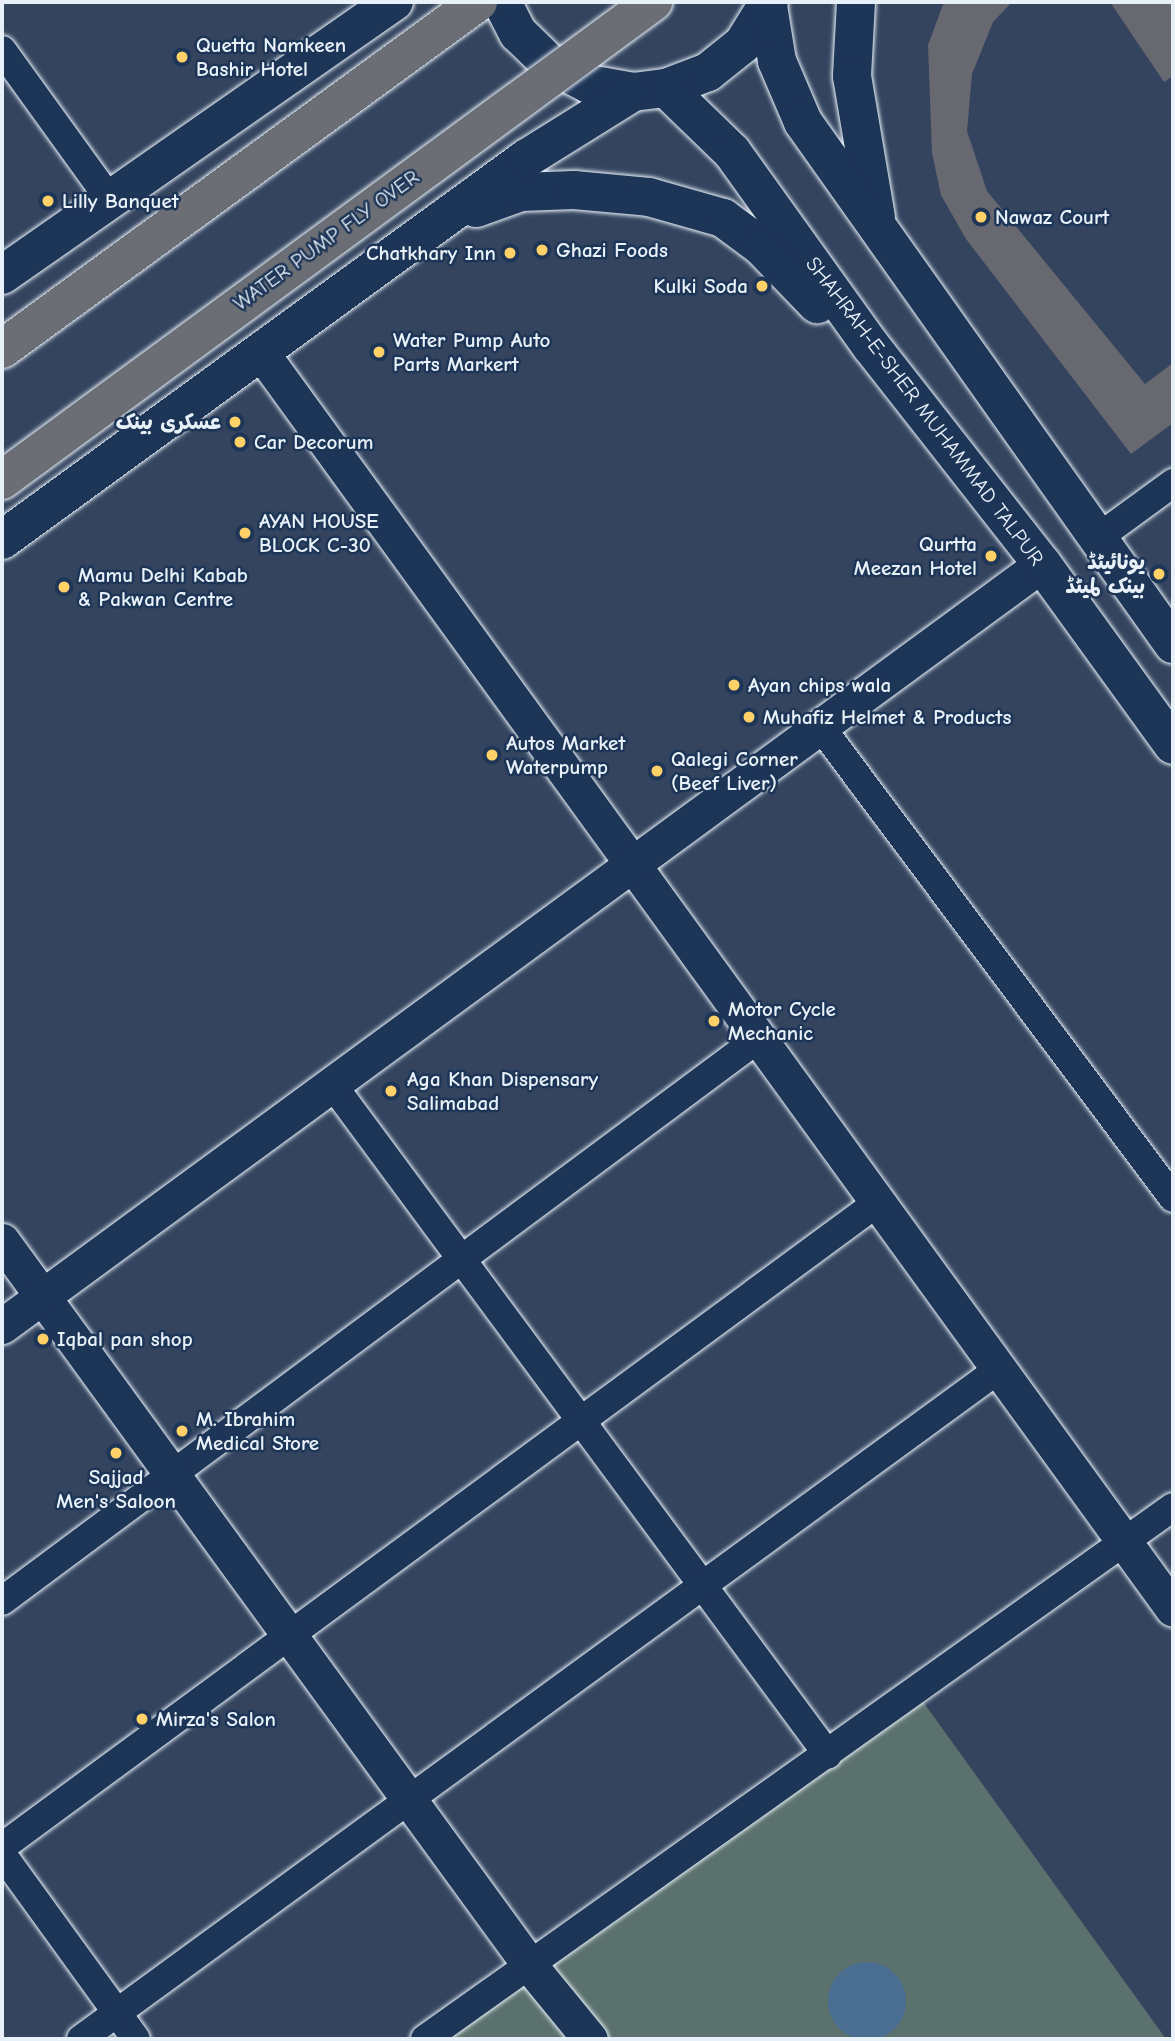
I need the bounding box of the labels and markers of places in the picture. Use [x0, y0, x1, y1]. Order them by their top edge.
place label: Quetta Namkeen Bashir Hotel [196, 32, 346, 82]
marker: Quetta Namkeen Bashir Hotel [174, 49, 190, 65]
place label: Lilly Banquet [62, 188, 179, 214]
marker: Lilly Banquet [40, 193, 56, 209]
place label: Nawaz Court [995, 204, 1109, 230]
marker: Nawaz Court [973, 209, 989, 225]
place label: Ghazi Foods [556, 237, 668, 263]
place label: Chatkhary Inn [366, 240, 496, 266]
marker: Ghazi Foods [534, 242, 550, 258]
marker: Chatkhary Inn [502, 245, 518, 261]
place label: Kulki Soda [654, 273, 748, 299]
marker: Kulki Soda [754, 278, 770, 294]
place label: Water Pump Auto Parts Markert [393, 327, 550, 377]
marker: Water Pump Auto Parts Markert [371, 344, 387, 360]
place label: عسکری بینک [116, 409, 221, 435]
marker: عسکری بینک [227, 414, 243, 430]
place label: Car Decorum [254, 429, 373, 455]
marker: Car Decorum [232, 434, 248, 450]
place label: AYAN HOUSE BLOCK C-30 [259, 508, 379, 558]
marker: AYAN HOUSE BLOCK C-30 [237, 525, 253, 541]
place label: Qurtta Meezan Hotel [854, 531, 977, 581]
marker: Qurtta Meezan Hotel [983, 548, 999, 564]
place label: یونائیٹڈ بینک لمیٹڈ [1066, 549, 1145, 599]
place label: Mamu Delhi Kabab & Pakwan Centre [78, 562, 248, 612]
marker: یونائیٹڈ بینک لمیٹڈ [1151, 566, 1167, 582]
marker: Mamu Delhi Kabab & Pakwan Centre [56, 579, 72, 595]
place label: Ayan chips wala [748, 672, 891, 698]
marker: Ayan chips wala [726, 677, 742, 693]
place label: Muhafiz Helmet & Products [763, 704, 1011, 730]
marker: Muhafiz Helmet & Products [741, 709, 757, 725]
place label: Autos Market Waterpump [506, 730, 625, 780]
place label: Qalegi Corner (Beef Liver) [671, 746, 798, 796]
marker: Autos Market Waterpump [484, 747, 500, 763]
marker: Qalegi Corner (Beef Liver) [649, 763, 665, 779]
place label: Motor Cycle Mechanic [728, 996, 836, 1046]
marker: Motor Cycle Mechanic [706, 1013, 722, 1029]
place label: Aga Khan Dispensary Salimabad [407, 1066, 598, 1116]
marker: Aga Khan Dispensary Salimabad [381, 1081, 401, 1101]
place label: Iqbal pan shop [57, 1326, 193, 1352]
marker: Iqbal pan shop [35, 1331, 51, 1347]
place label: M. Ibrahim Medical Store [196, 1406, 319, 1456]
marker: M. Ibrahim Medical Store [174, 1423, 190, 1439]
marker: Sajjad Men's Saloon [108, 1445, 124, 1461]
place label: Sajjad Men's Saloon [56, 1464, 176, 1514]
place label: Mirza's Salon [156, 1706, 276, 1732]
marker: Mirza's Salon [134, 1711, 150, 1727]

